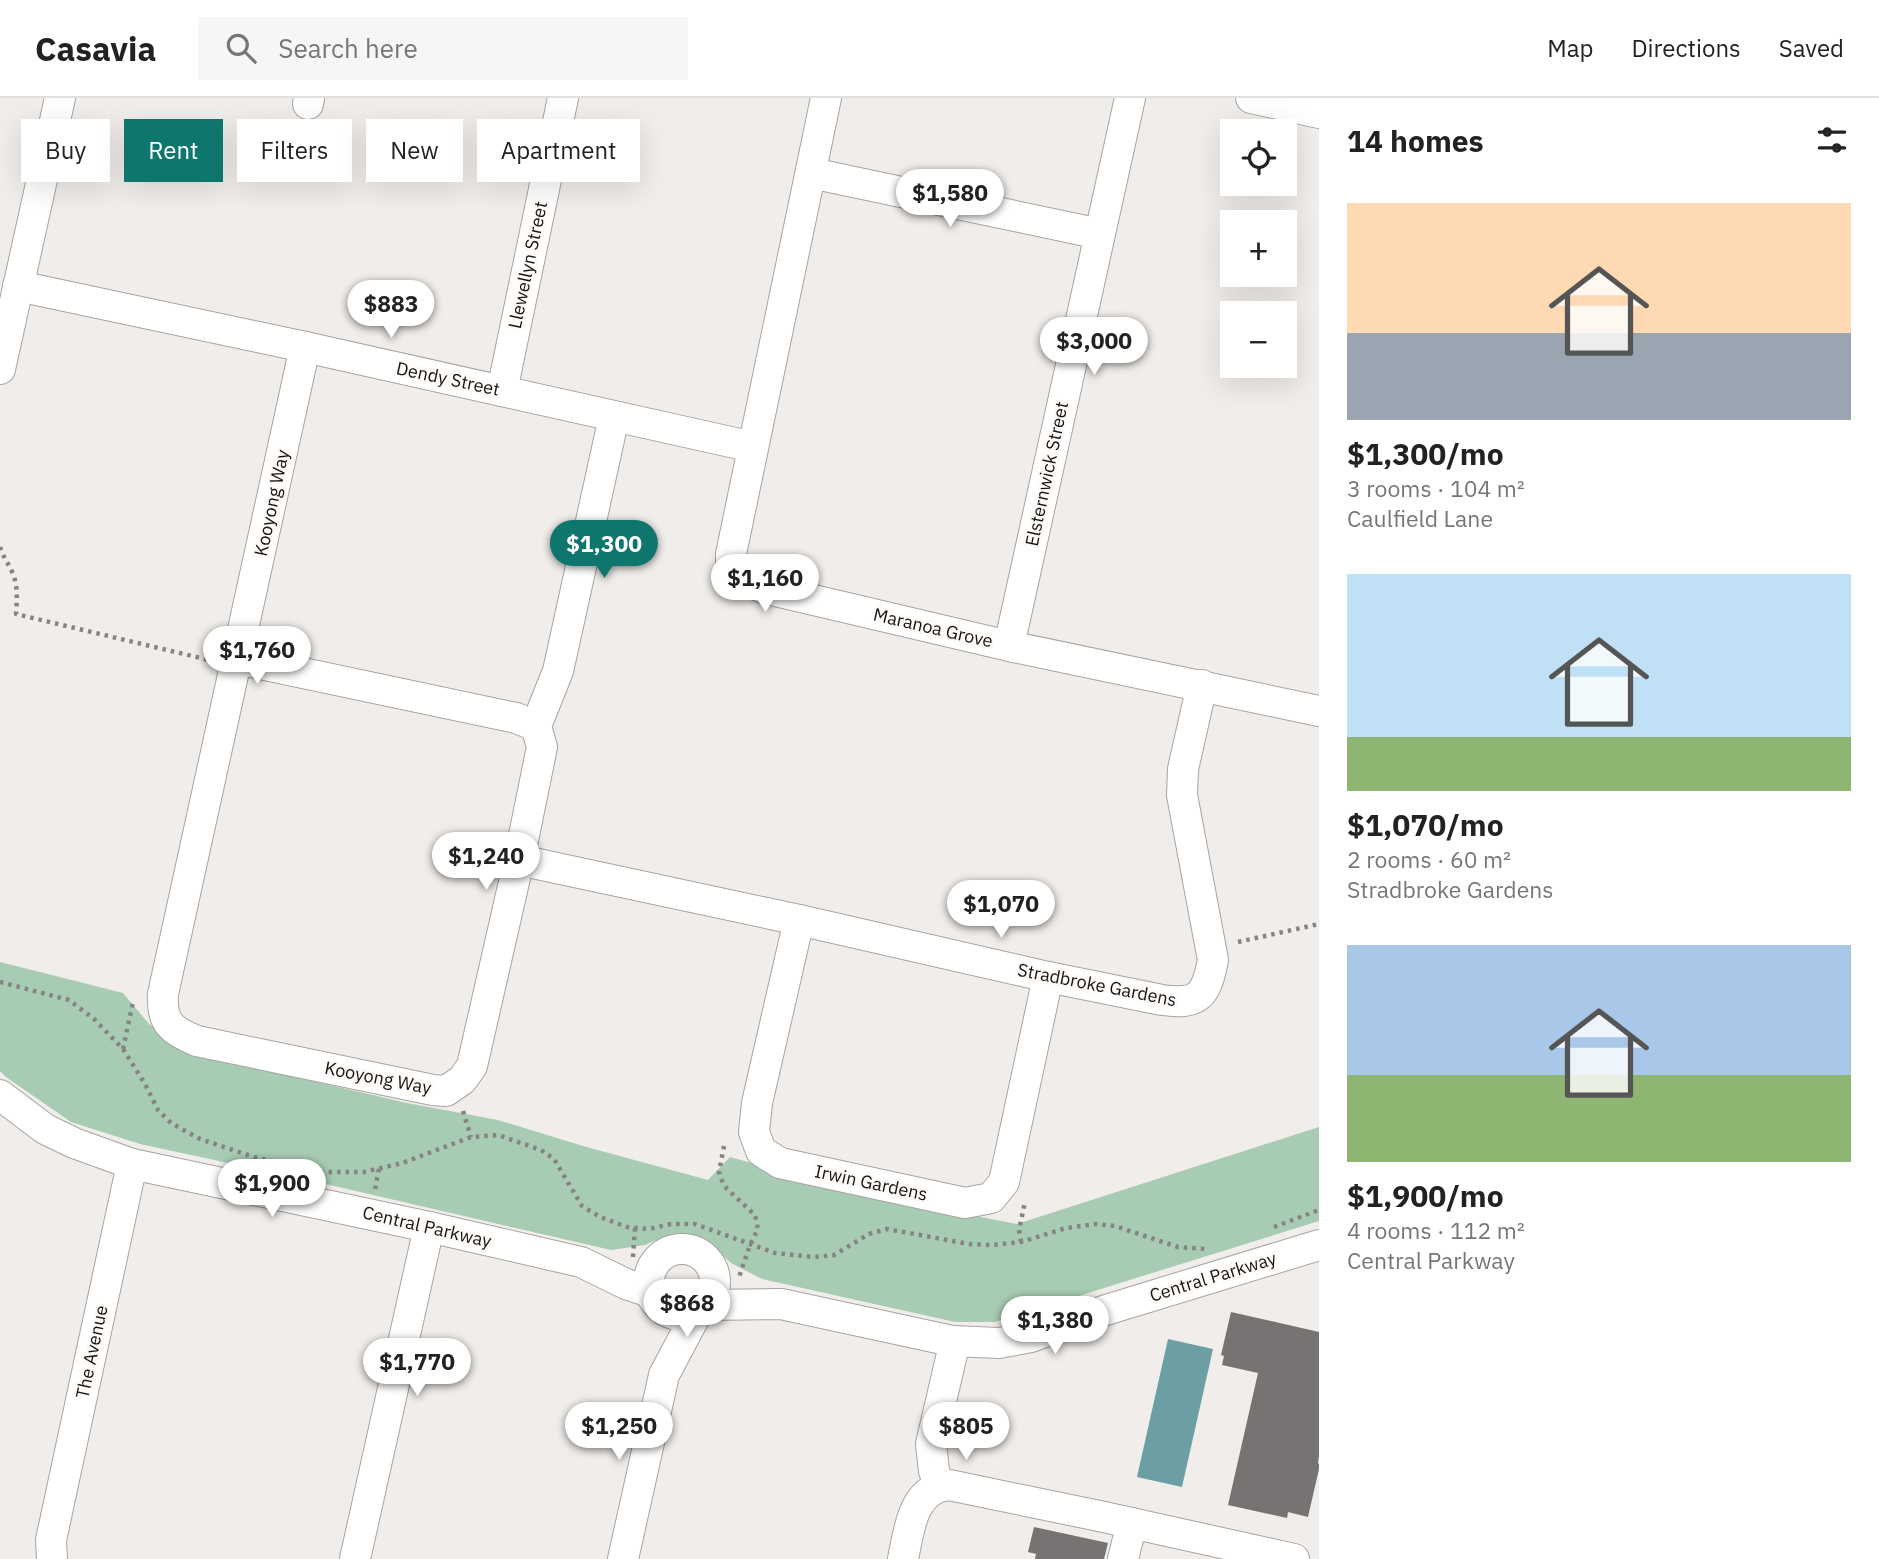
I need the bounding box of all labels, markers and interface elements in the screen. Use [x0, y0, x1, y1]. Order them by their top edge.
search box [198, 17, 688, 80]
text: Casavia [35, 27, 156, 70]
icon: search [222, 29, 260, 67]
text: Search here [278, 31, 418, 65]
text: Map [1547, 32, 1593, 64]
text: Directions [1631, 32, 1741, 64]
text: Saved [1779, 32, 1844, 64]
chip: Buy [21, 119, 110, 182]
chip: Rent [124, 119, 223, 182]
chip: Filters [237, 119, 352, 182]
chip: New [366, 119, 463, 182]
chip: Apartment [477, 119, 640, 182]
map controls [1220, 119, 1297, 378]
button: locate [1220, 119, 1297, 196]
text: 14 homes [1347, 121, 1484, 160]
icon: filters [1813, 121, 1851, 159]
pin: $1,580 [893, 170, 1007, 229]
text: $1,580 [912, 177, 988, 207]
street label: Llewellyn Street [503, 199, 552, 331]
button: + [1220, 210, 1297, 287]
icon: home [1536, 248, 1662, 374]
pin: $883 [350, 280, 432, 340]
text: $883 [363, 288, 419, 318]
button: − [1220, 301, 1297, 378]
pin: $3,000 [1037, 317, 1151, 377]
text: $3,000 [1056, 325, 1132, 355]
street label: Dendy Street [394, 356, 502, 401]
street label: Elsternwick Street [1020, 399, 1073, 548]
text: $1,300/mo [1347, 434, 1504, 473]
street label: Kooyong Way [249, 448, 294, 558]
text: 3 rooms · 104 m² [1347, 473, 1525, 503]
text: Caulfield Lane [1347, 503, 1493, 533]
pin: $1,300 [547, 520, 661, 580]
text: $1,300 [566, 528, 642, 558]
pin: $1,160 [708, 554, 822, 614]
text: $1,160 [727, 562, 803, 592]
street label: Maranoa Grove [871, 603, 995, 652]
icon: home [1536, 619, 1662, 745]
pin: $1,760 [200, 626, 314, 686]
text: $1,760 [219, 634, 295, 664]
text: $1,070/mo [1347, 805, 1504, 844]
pin: $1,240 [429, 832, 543, 892]
text: $1,240 [448, 840, 524, 870]
text: 2 rooms · 60 m² [1347, 844, 1511, 874]
text: Stradbroke Gardens [1347, 874, 1554, 904]
pin: $1,070 [944, 880, 1058, 940]
text: $1,070 [963, 888, 1039, 918]
street label: Stradbroke Gardens [1016, 958, 1179, 1011]
icon: home [1536, 990, 1662, 1116]
street label: Kooyong Way [323, 1056, 433, 1099]
street label: Irwin Gardens [813, 1159, 930, 1206]
pin: $1,900 [215, 1160, 329, 1219]
text: $1,900 [234, 1167, 310, 1197]
text: $1,900/mo [1347, 1176, 1504, 1215]
street label: Central Parkway [360, 1201, 494, 1253]
text: 4 rooms · 112 m² [1347, 1215, 1525, 1245]
text: Central Parkway [1347, 1245, 1515, 1275]
street label: Central Parkway [1147, 1246, 1279, 1307]
pin: $868 [646, 1280, 728, 1339]
text: $868 [659, 1287, 715, 1317]
pin: $1,380 [998, 1296, 1112, 1356]
street label: The Avenue [70, 1303, 113, 1401]
text: $1,380 [1017, 1304, 1093, 1334]
pin: $1,770 [360, 1338, 474, 1398]
text: $1,770 [379, 1346, 455, 1376]
pin: $1,250 [562, 1402, 676, 1462]
pin: $805 [925, 1402, 1007, 1462]
text: $1,250 [581, 1410, 657, 1440]
text: $805 [938, 1410, 994, 1440]

